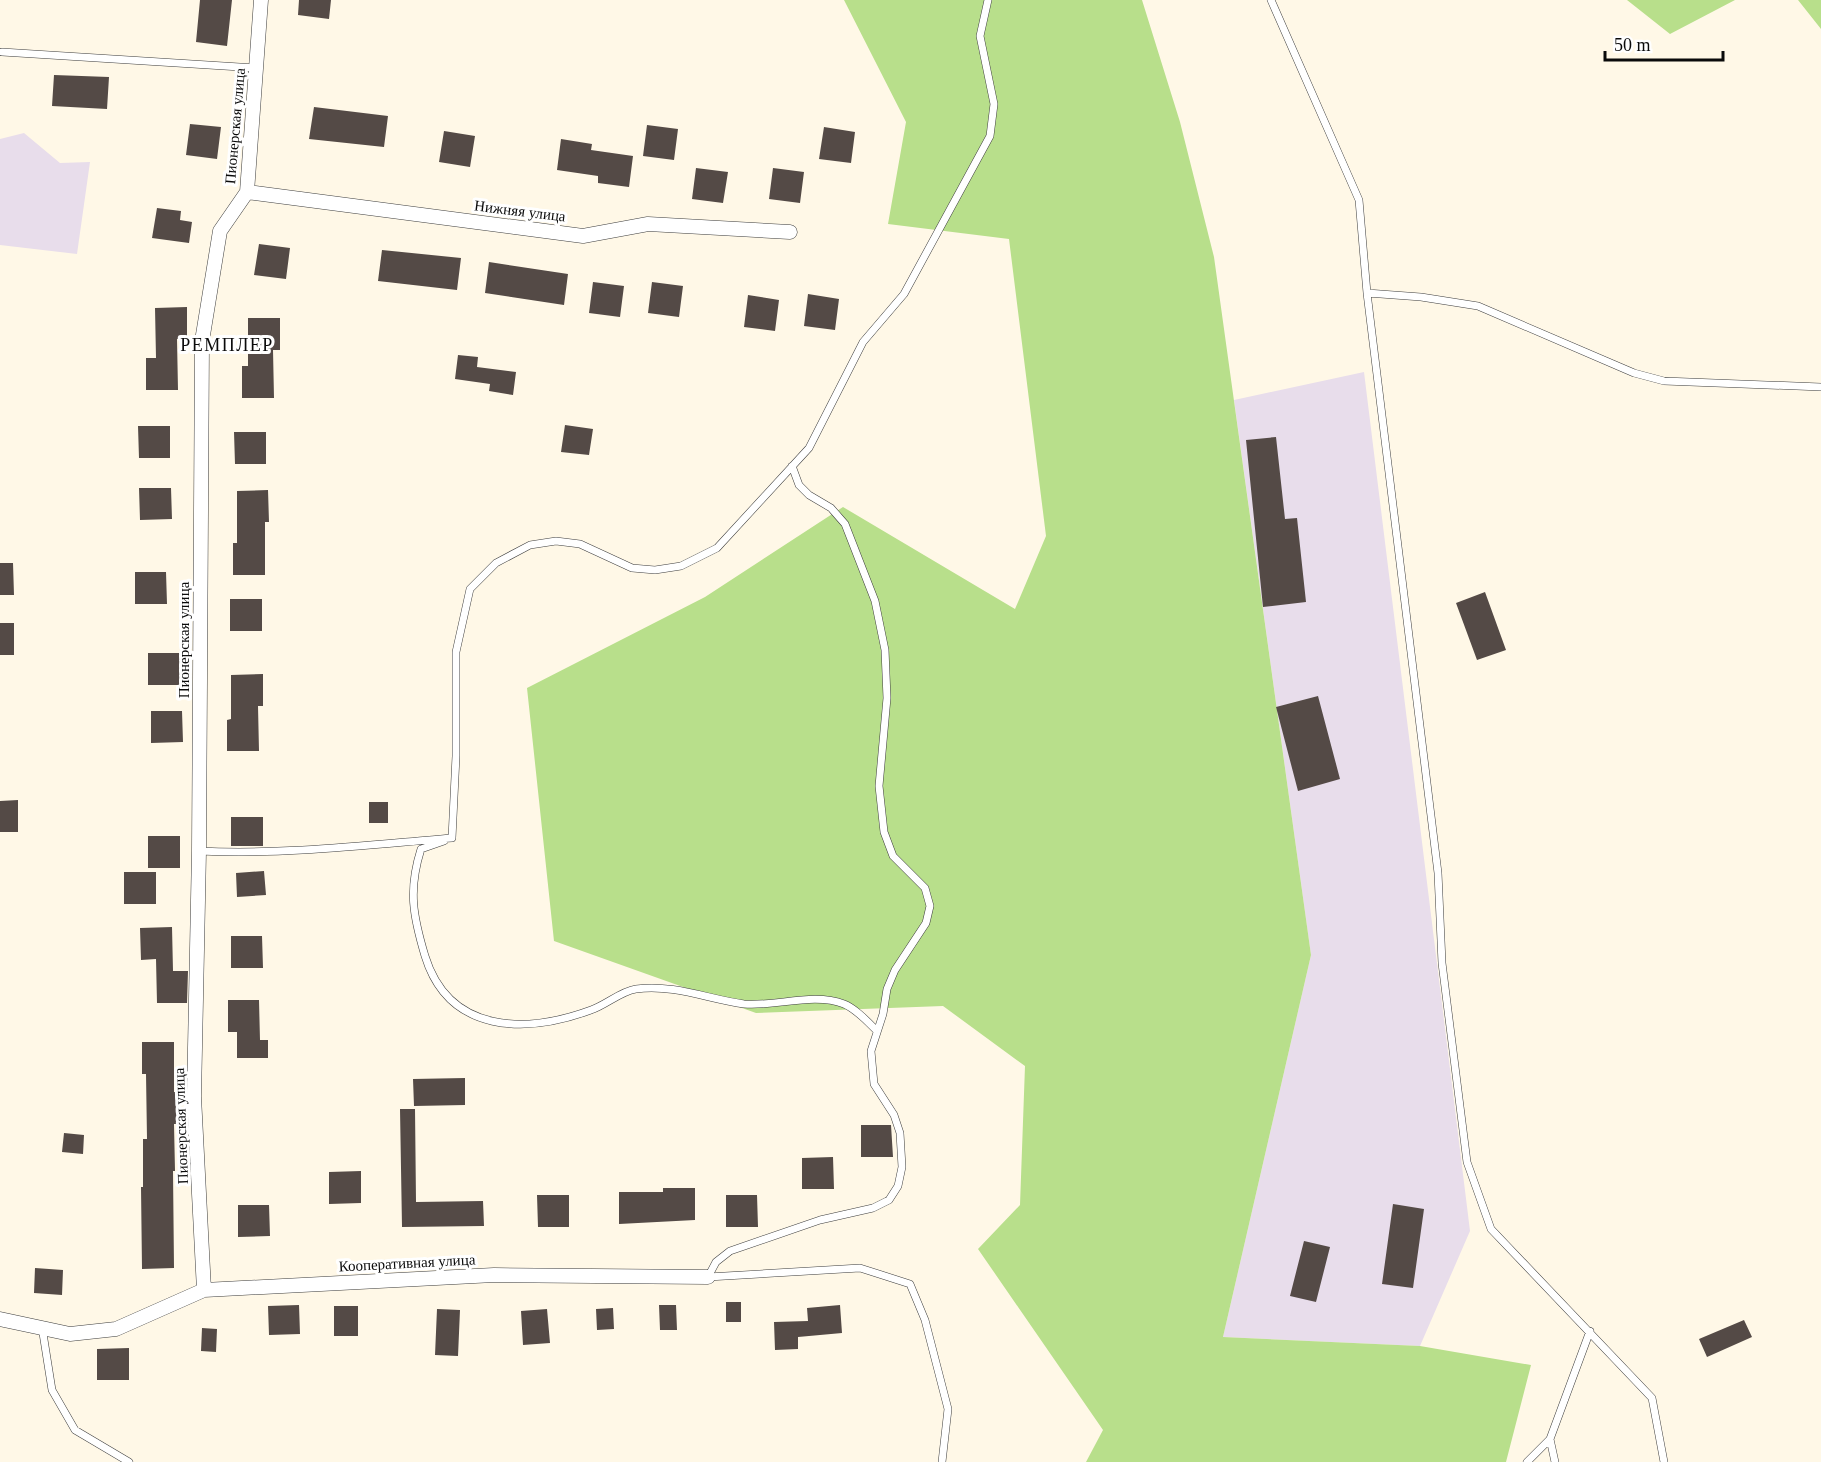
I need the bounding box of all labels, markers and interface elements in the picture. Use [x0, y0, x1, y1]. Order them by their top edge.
scale bar [1605, 24, 1724, 62]
text: 50 m [1614, 35, 1651, 55]
street label: Пионерская улица [222, 67, 248, 185]
street label: Нижняя улица [473, 197, 567, 225]
district label: РЕМПЛЕР [180, 335, 274, 355]
street label: Пионерская улица [176, 581, 192, 698]
street label: Пионерская улица [171, 1067, 191, 1185]
street label: Кооперативная улица [338, 1251, 476, 1275]

